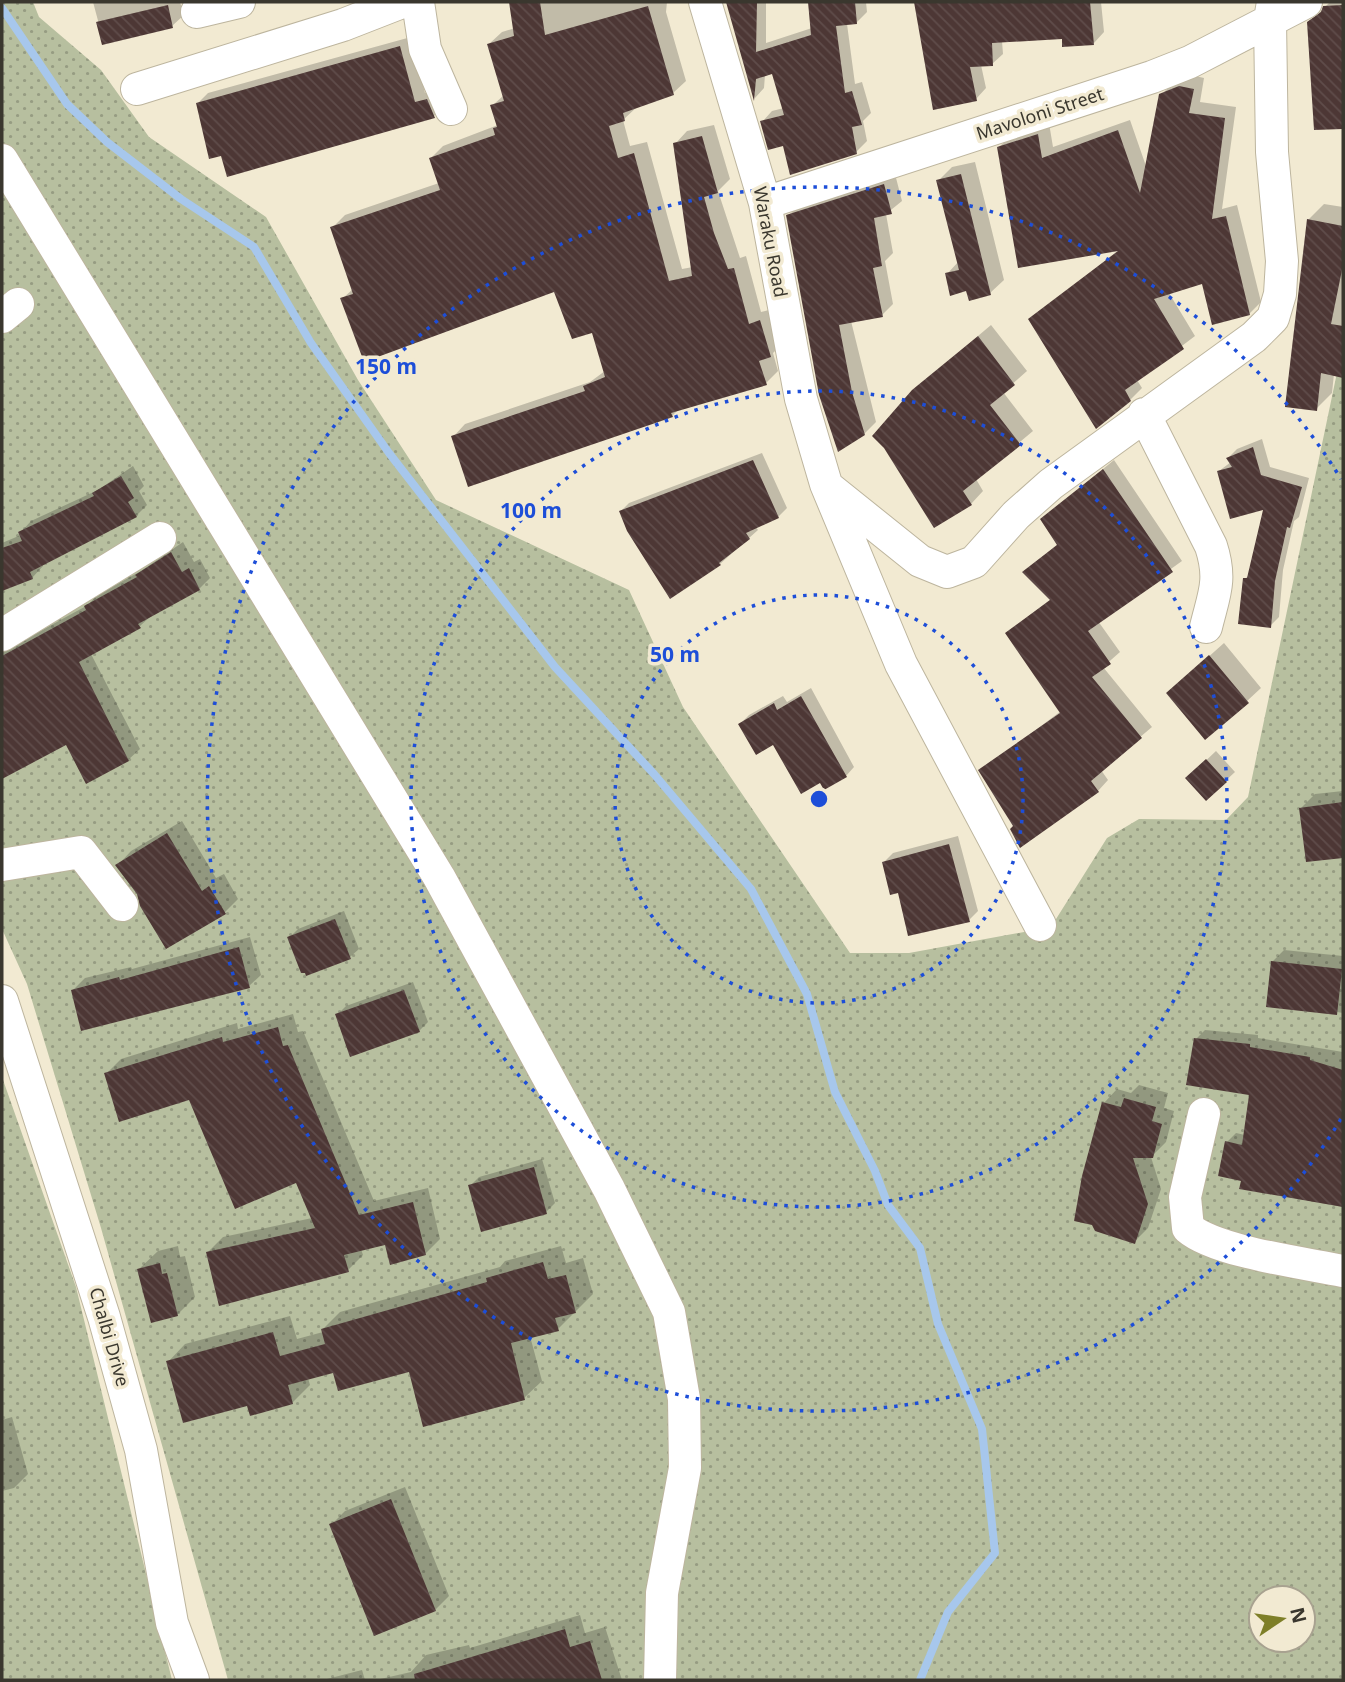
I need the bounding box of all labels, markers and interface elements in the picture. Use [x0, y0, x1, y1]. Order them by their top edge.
street label: Mavoloni Street [973, 81, 1107, 145]
street label: Waraku Road [748, 184, 793, 299]
text: 150 m [355, 352, 417, 380]
text: 100 m [500, 496, 562, 524]
text: 50 m [650, 640, 700, 668]
centre of rings [807, 787, 831, 811]
street label: Chalbi Drive [84, 1284, 136, 1389]
north arrow [1247, 1584, 1317, 1654]
text: N [1284, 1605, 1313, 1626]

